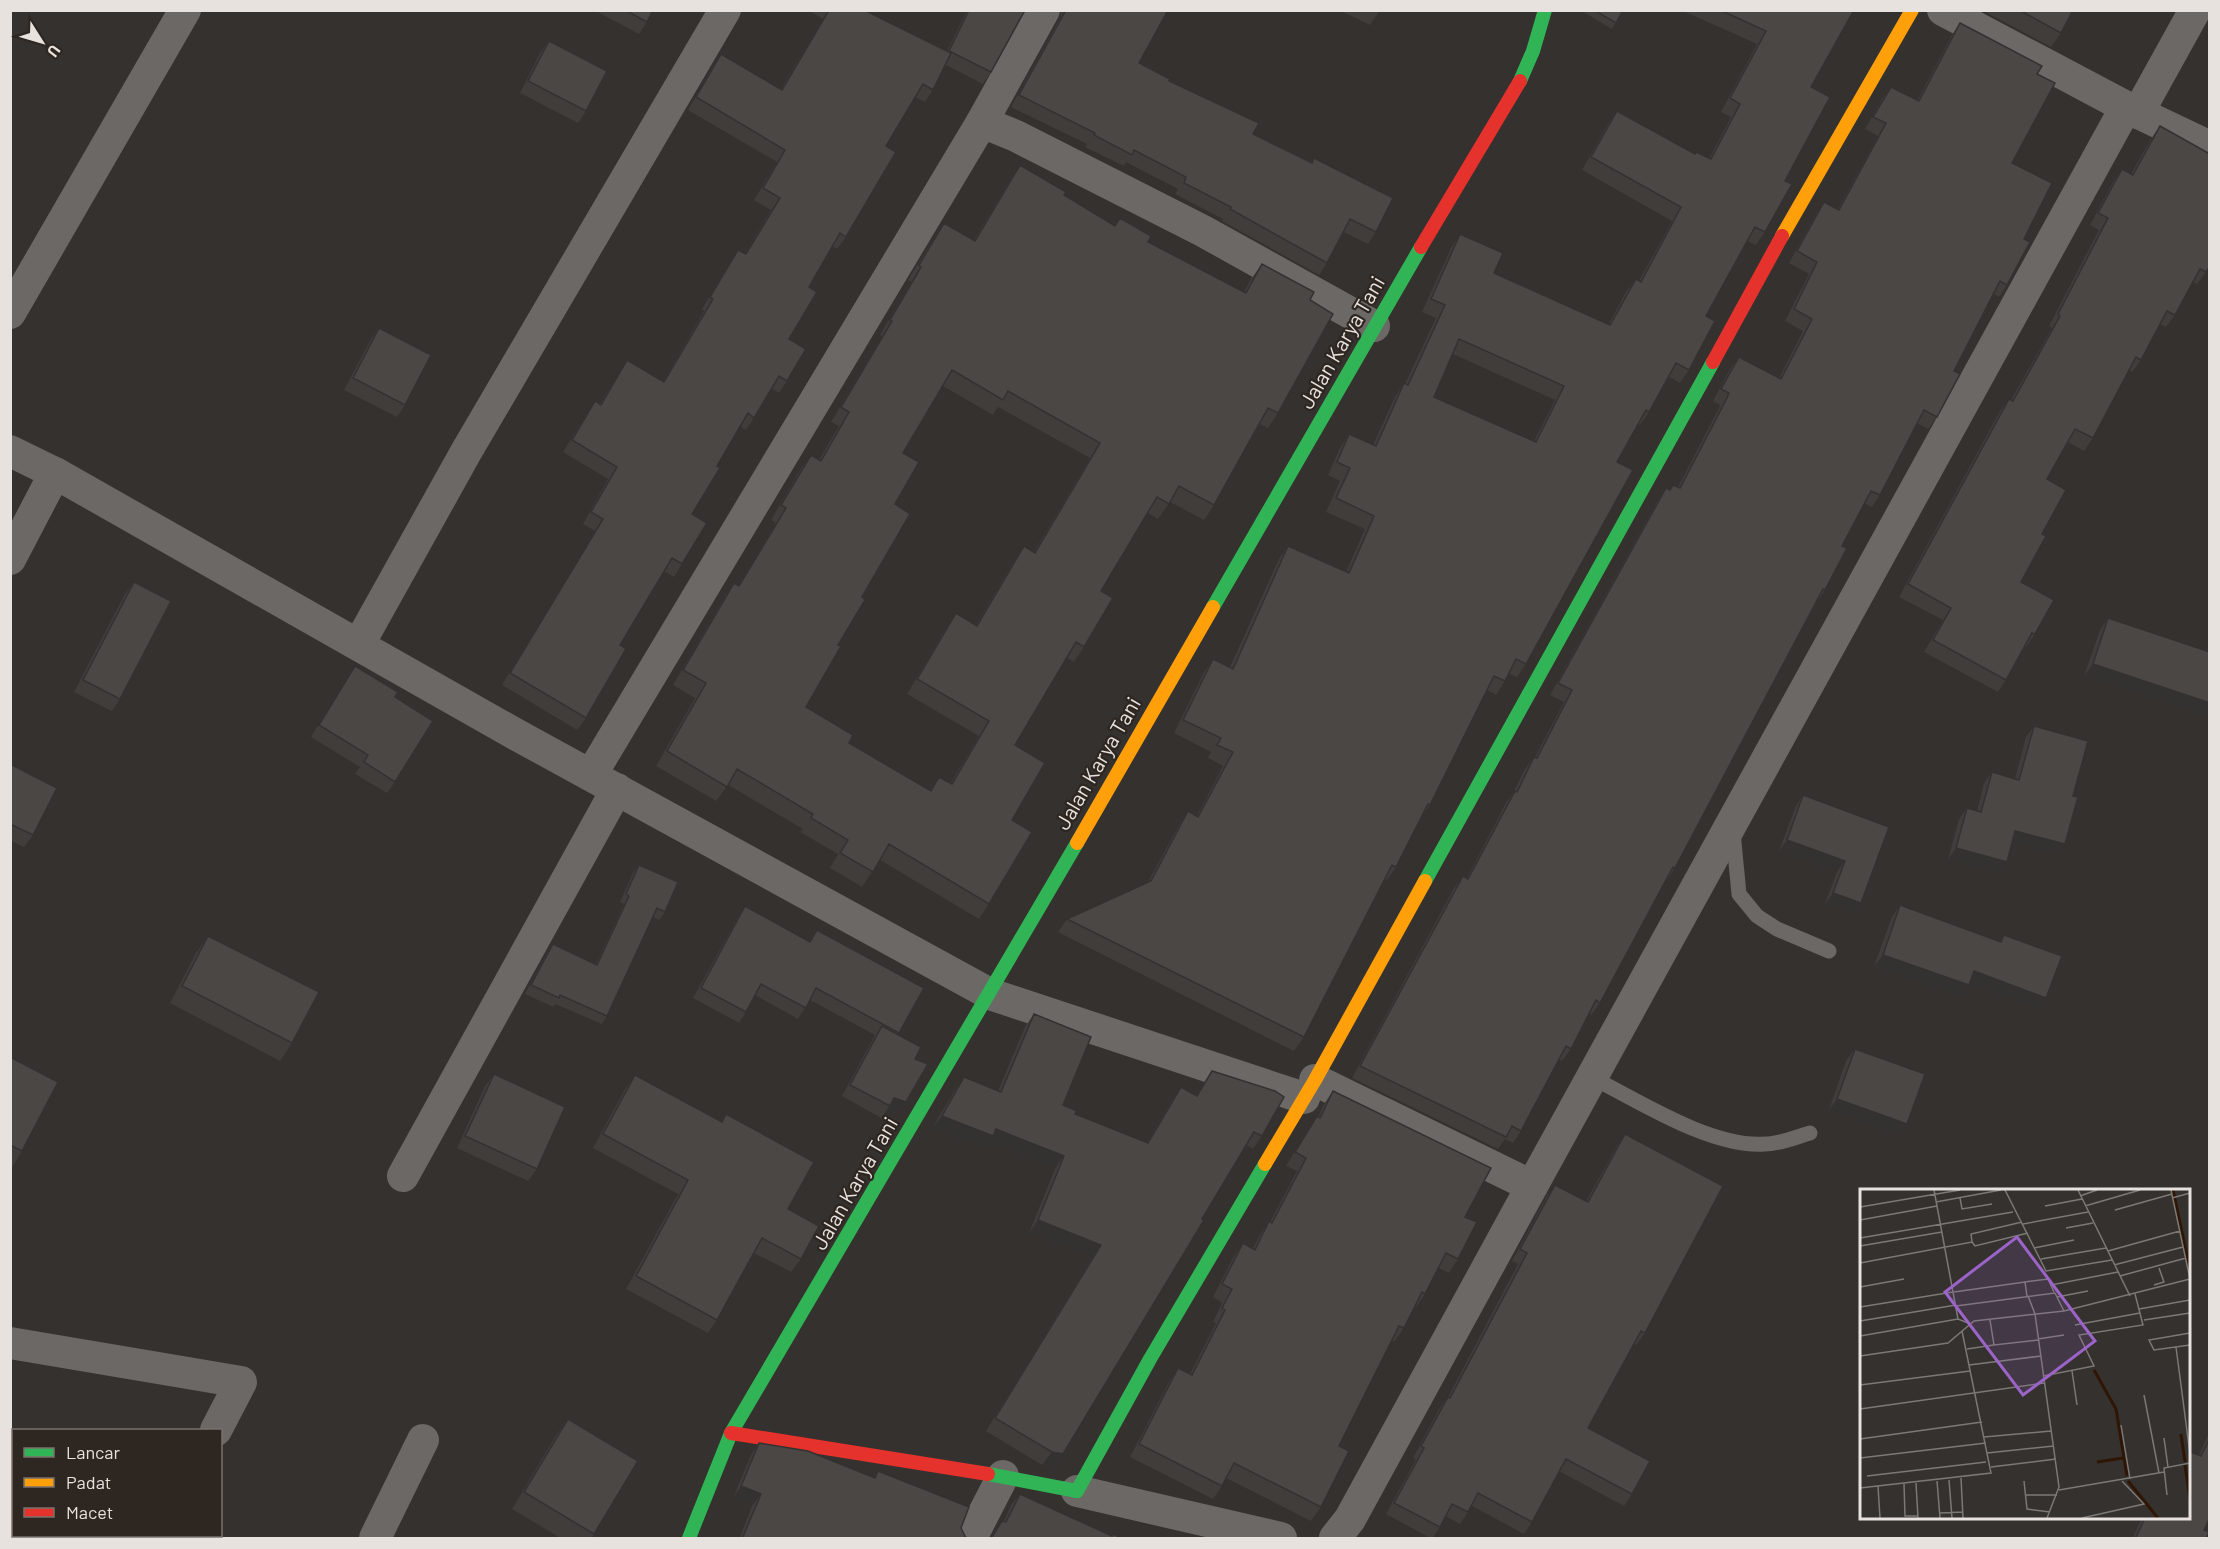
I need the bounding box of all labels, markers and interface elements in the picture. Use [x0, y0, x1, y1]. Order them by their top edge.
north arrow [12, 12, 72, 72]
text: U [44, 42, 65, 61]
street label: Jalan Karya Tani [1293, 271, 1389, 413]
street label: Jalan Karya Tani [1049, 692, 1145, 834]
street label: Jalan Karya Tani [806, 1112, 902, 1254]
inset map [1860, 1189, 2190, 1519]
legend [12, 1429, 222, 1537]
text: Lancar [66, 1441, 121, 1463]
text: Padat [66, 1471, 111, 1493]
text: Macet [66, 1501, 113, 1523]

